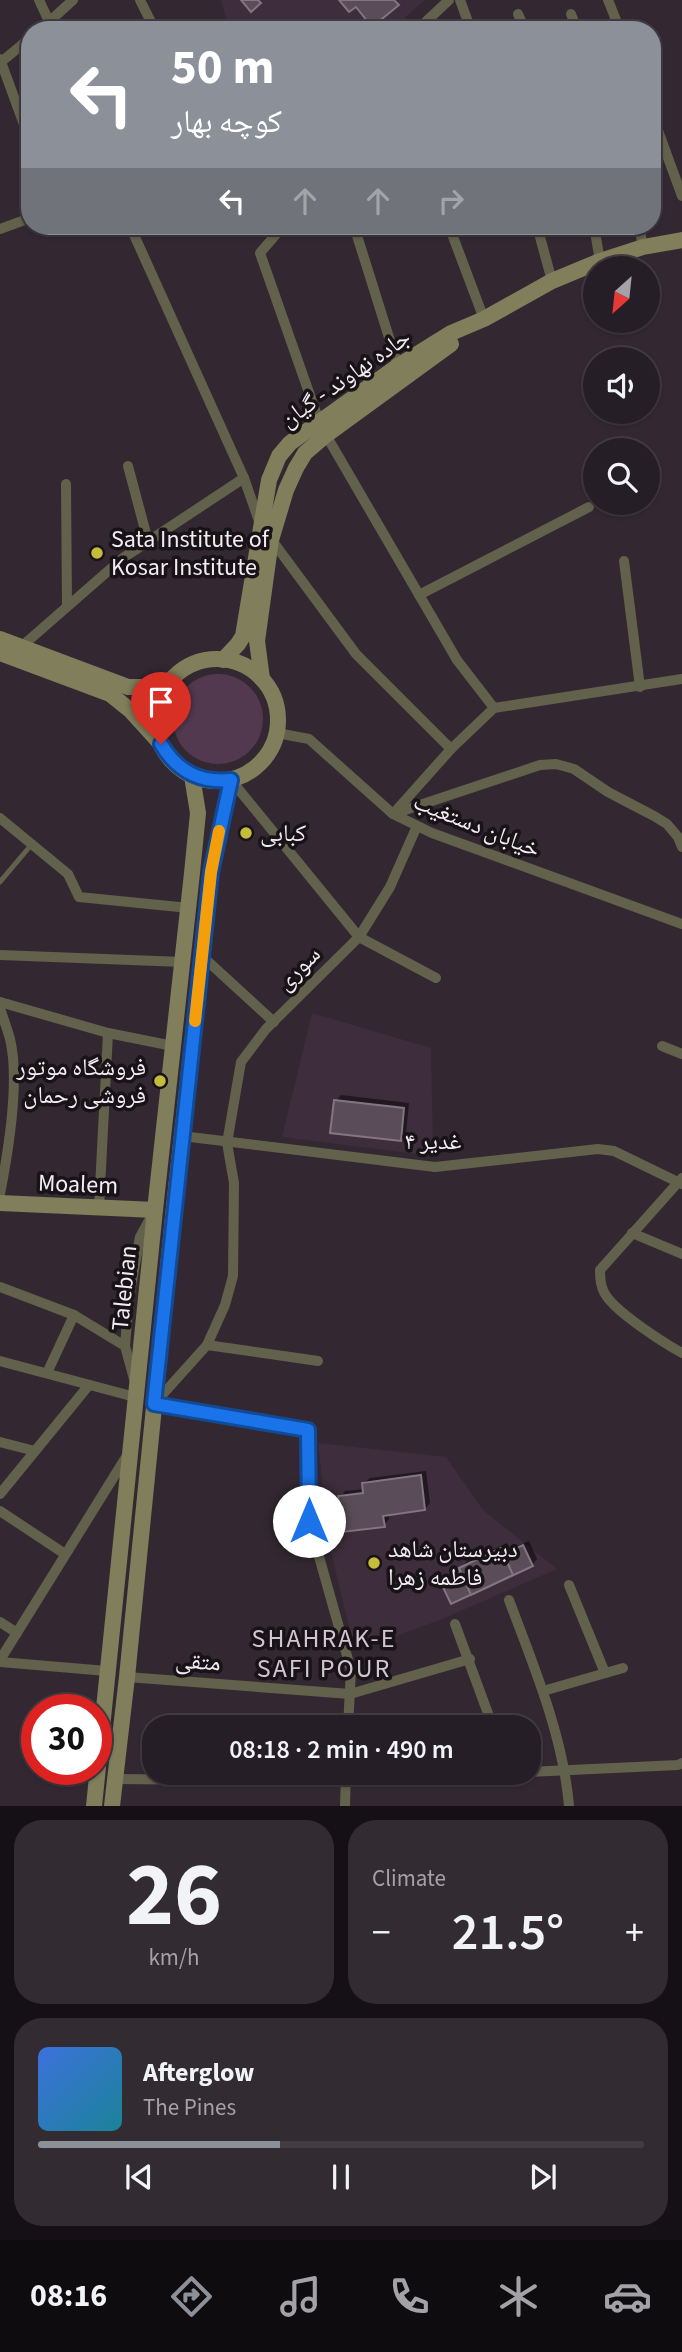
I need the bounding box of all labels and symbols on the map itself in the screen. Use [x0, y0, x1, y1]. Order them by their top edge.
north arrow [583, 256, 660, 332]
street label: جاده نهاوند - گیان [273, 320, 418, 437]
place label: Sata Institute of Kosar Institute [111, 522, 270, 585]
marker: Sata Institute of Kosar Institute [89, 545, 105, 561]
pin [131, 672, 191, 744]
street label: خیابان دستغیب [408, 784, 546, 867]
place label: کبابی [260, 816, 306, 851]
marker: کبابی [238, 825, 254, 841]
street label: سوری [268, 938, 329, 999]
place label: فروشگاه موتور فروشی رحمان [16, 1050, 146, 1113]
marker: فروشگاه موتور فروشی رحمان [152, 1073, 168, 1089]
street label: غدیر ۴ [404, 1124, 462, 1159]
street label: Moalem [37, 1166, 119, 1203]
street label: Talebian [103, 1244, 146, 1332]
position arrow [272, 1484, 346, 1558]
place label: دبیرستان شاهد فاطمه زهرا [388, 1532, 518, 1595]
marker: دبیرستان شاهد فاطمه زهرا [366, 1555, 382, 1571]
district label: SHAHRAK-E SAFI POUR [252, 1620, 396, 1687]
street label: متقی [174, 1642, 222, 1681]
speed limit sign: 30 [21, 1694, 112, 1785]

